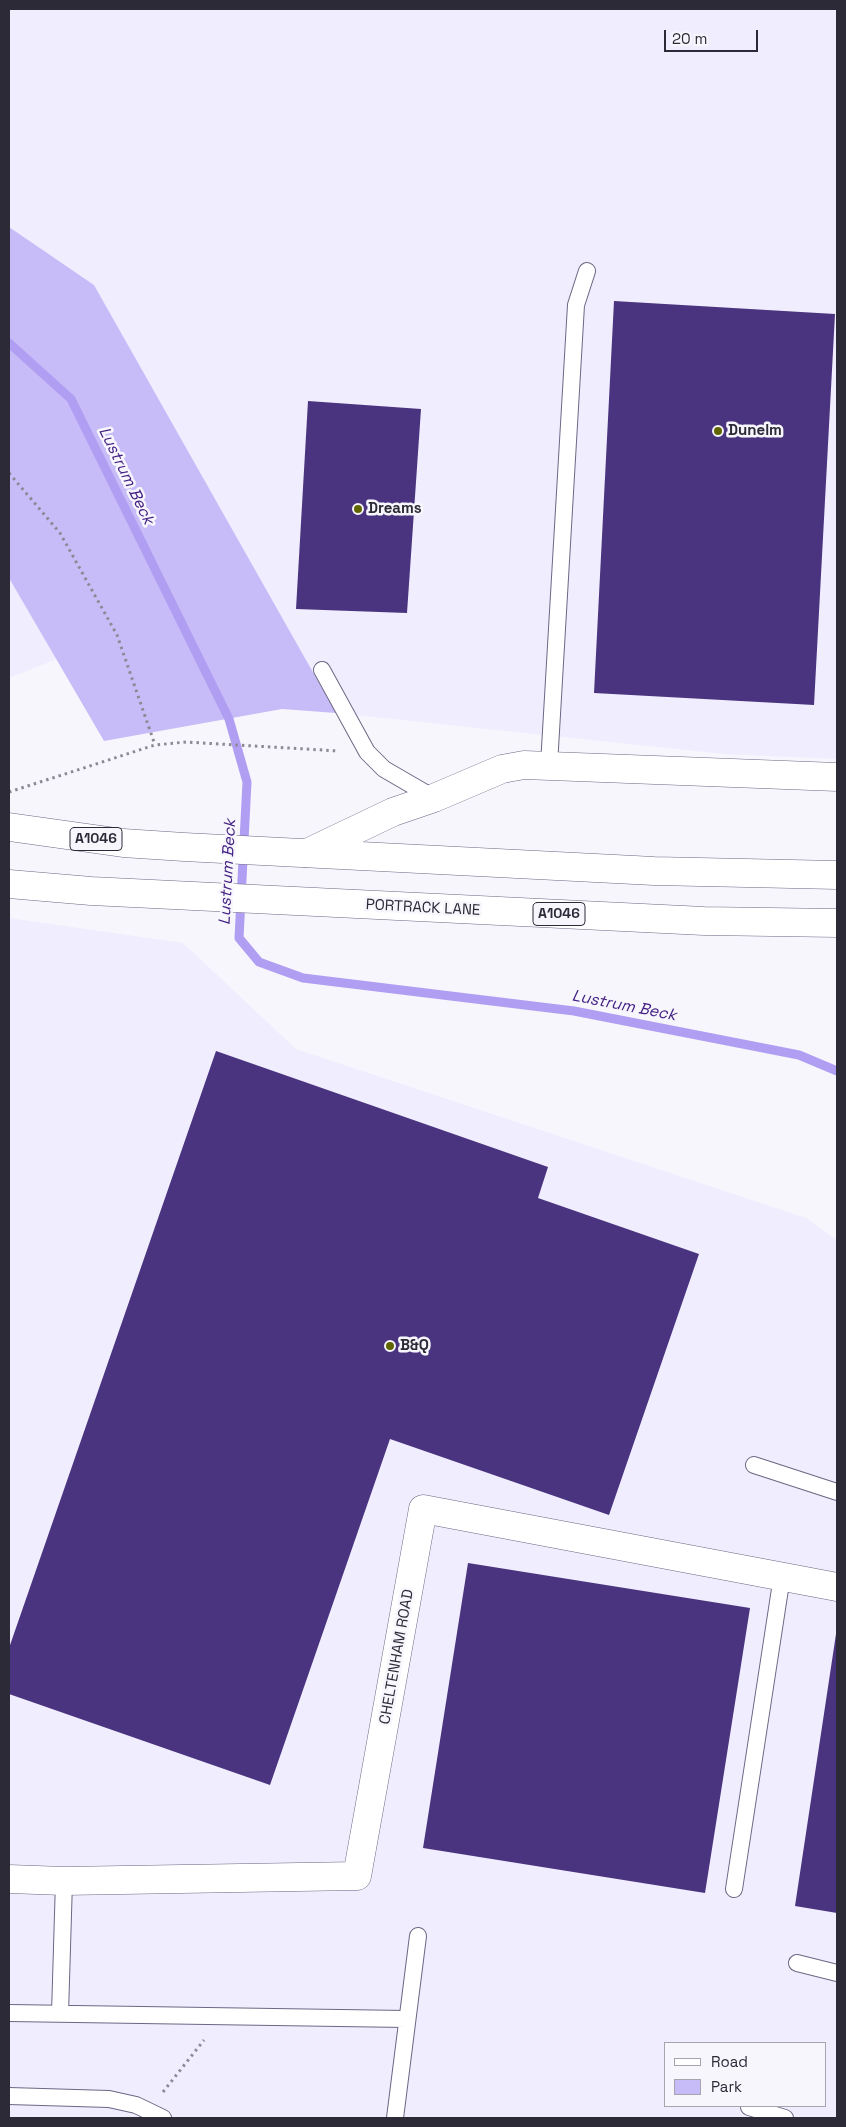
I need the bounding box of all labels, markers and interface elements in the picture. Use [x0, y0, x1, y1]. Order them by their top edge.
scale bar [666, 20, 760, 52]
text: 20 m [672, 29, 707, 48]
place label: Dunelm [728, 422, 782, 440]
water label: Lustrum Beck [94, 424, 158, 528]
marker: Dunelm [712, 425, 724, 437]
place label: Dreams [368, 500, 422, 518]
marker: Dreams [352, 503, 364, 515]
water label: Lustrum Beck [216, 819, 240, 925]
road number: A1046 [70, 828, 122, 851]
street label: PORTRACK LANE [365, 896, 481, 920]
road number: A1046 [533, 902, 585, 926]
water label: Lustrum Beck [570, 986, 678, 1026]
place label: B&Q [400, 1337, 429, 1355]
marker: B&Q [384, 1340, 396, 1352]
street label: CHELTENHAM ROAD [376, 1588, 418, 1726]
legend [664, 2042, 826, 2107]
text: Road [711, 2052, 748, 2071]
text: Park [711, 2077, 742, 2096]

